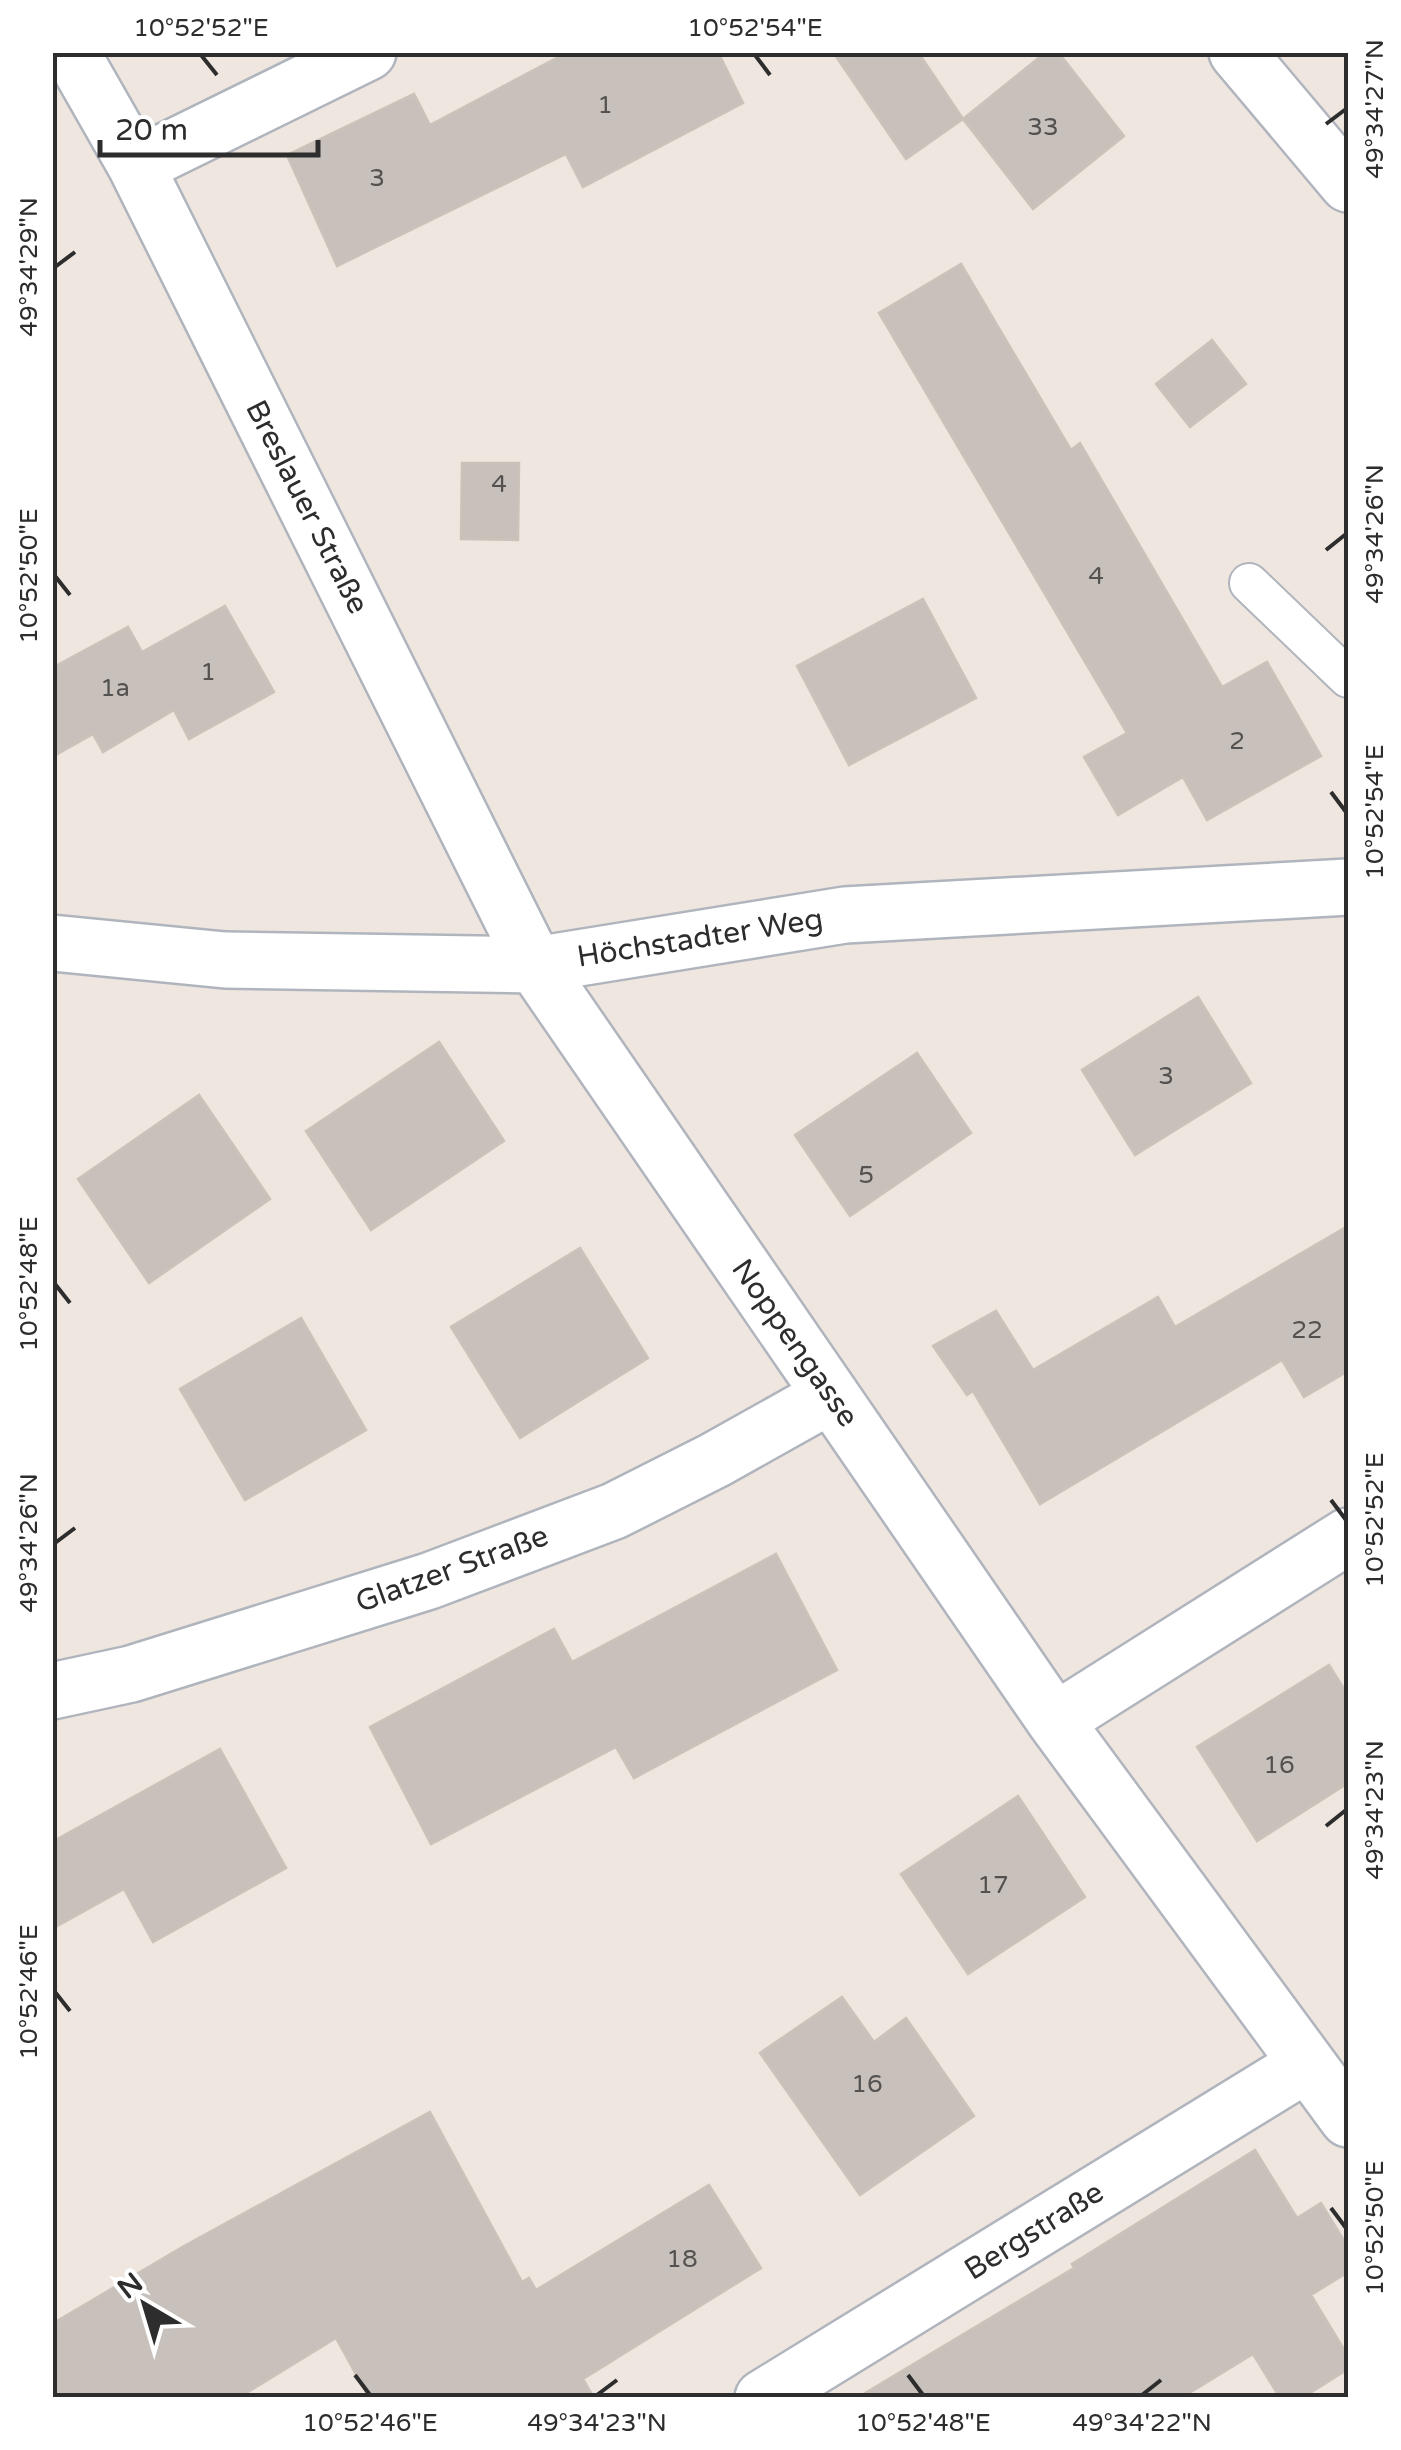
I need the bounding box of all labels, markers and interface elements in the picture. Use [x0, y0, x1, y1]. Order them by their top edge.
text: 10°52'52"E [133, 13, 269, 43]
text: 10°52'54"E [687, 13, 823, 43]
text: 49°34'27"N [1360, 39, 1390, 179]
house number: 1 [597, 90, 613, 120]
scale bar [100, 95, 318, 157]
text: 20 m [115, 112, 188, 149]
house number: 33 [1027, 112, 1059, 142]
house number: 3 [369, 163, 385, 193]
text: 49°34'29"N [14, 197, 44, 337]
street label: Breslauer Straße [237, 394, 377, 620]
text: 49°34'26"N [1360, 464, 1390, 604]
house number: 4 [491, 469, 507, 499]
text: 10°52'50"E [14, 508, 44, 644]
house number: 4 [1088, 561, 1104, 591]
house number: 1 [200, 657, 216, 687]
house number: 1a [100, 673, 130, 703]
house number: 2 [1229, 726, 1245, 756]
text: 10°52'54"E [1360, 744, 1390, 880]
street label: Höchstadter Weg [574, 900, 826, 976]
house number: 3 [1158, 1061, 1174, 1091]
house number: 5 [858, 1160, 874, 1190]
text: 10°52'48"E [14, 1216, 44, 1352]
street label: Noppengasse [723, 1252, 867, 1434]
house number: 22 [1291, 1315, 1323, 1345]
text: 10°52'52"E [1360, 1452, 1390, 1588]
text: 49°34'26"N [14, 1473, 44, 1613]
street label: Glatzer Straße [351, 1517, 553, 1621]
text: 49°34'23"N [1360, 1740, 1390, 1880]
house number: 16 [1263, 1750, 1295, 1780]
house number: 17 [977, 1870, 1009, 1900]
text: 10°52'46"E [14, 1924, 44, 2060]
house number: 16 [851, 2069, 883, 2099]
text: 10°52'50"E [1360, 2160, 1390, 2296]
street label: Bergstraße [958, 2174, 1110, 2288]
house number: 18 [666, 2244, 698, 2274]
north arrow [95, 2255, 195, 2355]
text: N [111, 2266, 150, 2306]
text: 10°52'46"E [302, 2408, 438, 2438]
text: 49°34'23"N [527, 2408, 667, 2438]
text: 10°52'48"E [855, 2408, 991, 2438]
text: 49°34'22"N [1072, 2408, 1212, 2438]

